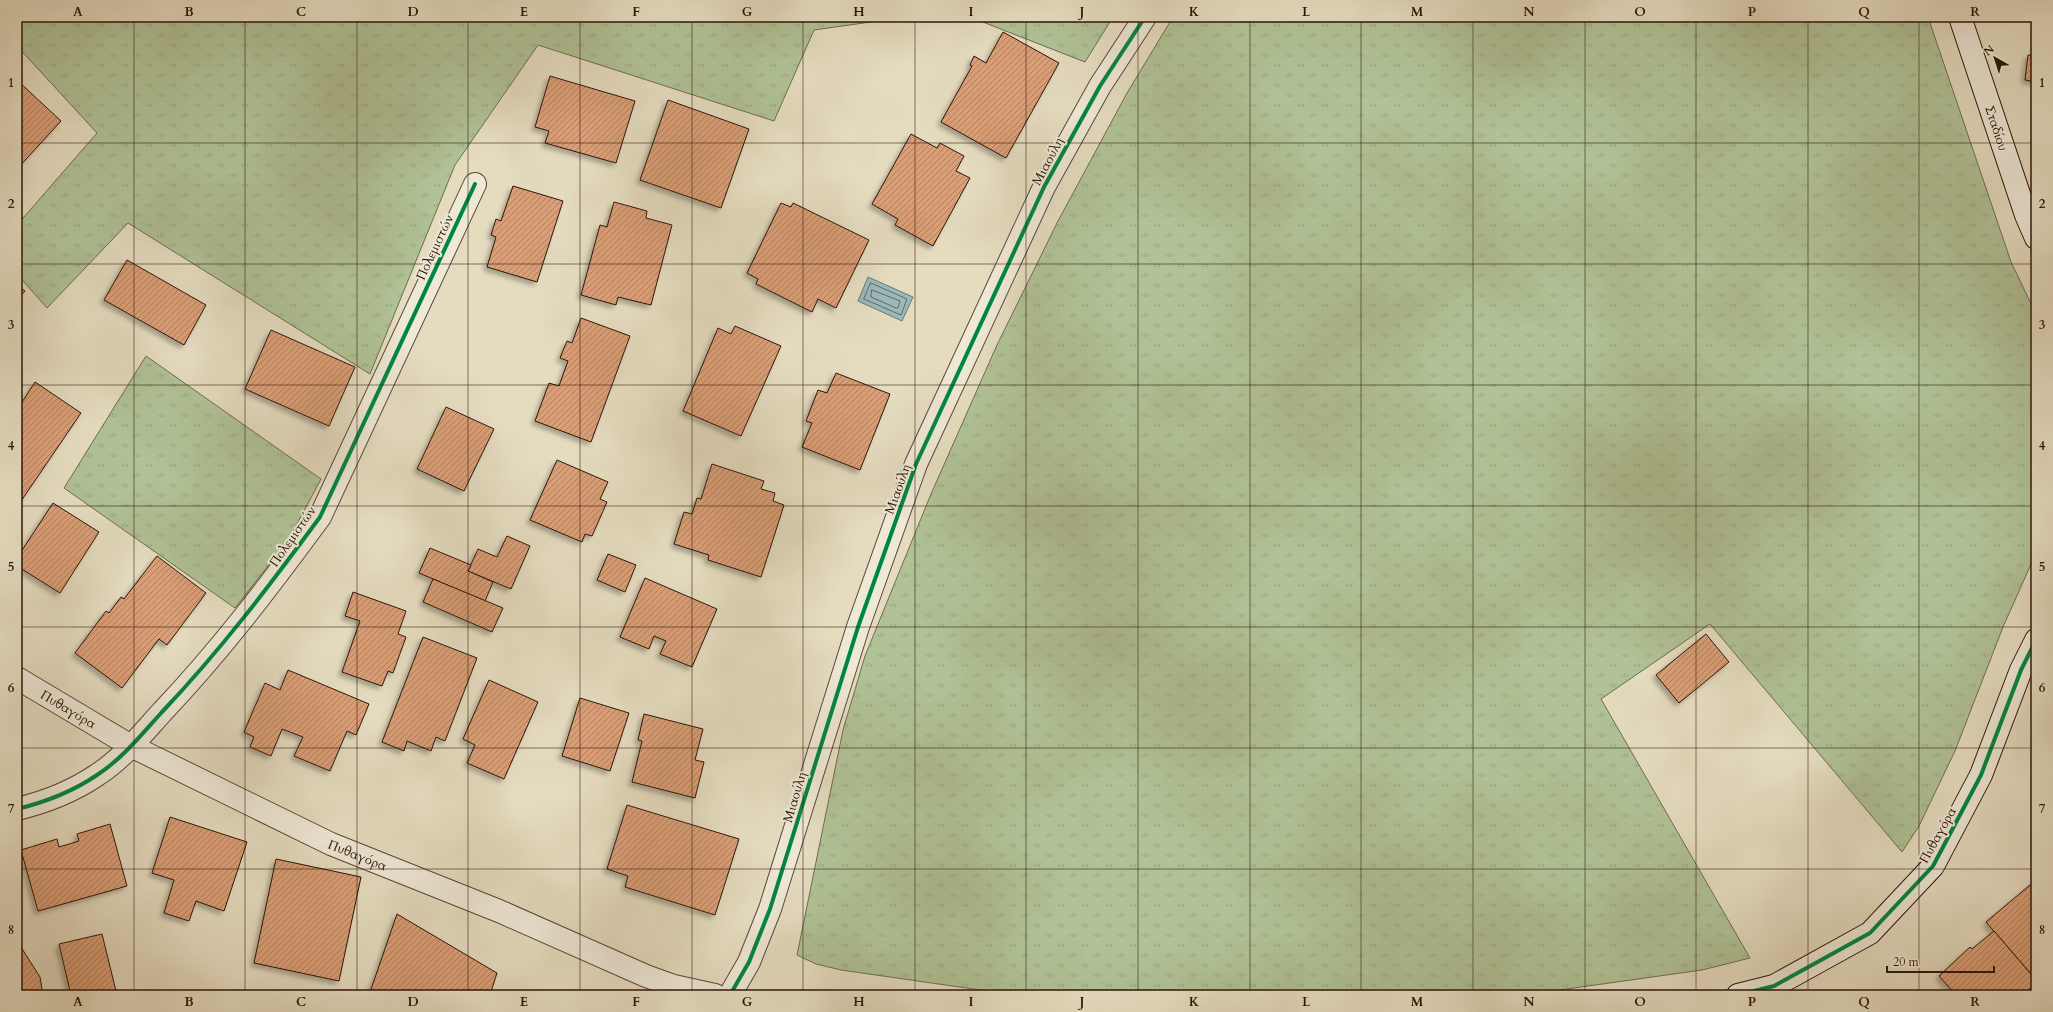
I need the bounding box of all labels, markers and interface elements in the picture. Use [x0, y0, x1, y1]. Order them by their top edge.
text: A [73, 3, 83, 21]
text: B [184, 3, 194, 21]
text: C [296, 3, 306, 21]
text: D [407, 3, 419, 21]
text: E [520, 3, 528, 21]
text: F [632, 3, 640, 21]
text: G [742, 3, 753, 21]
text: H [853, 3, 865, 21]
text: I [968, 3, 974, 21]
text: J [1078, 3, 1085, 21]
text: K [1189, 3, 1200, 21]
text: L [1302, 3, 1311, 21]
text: M [1411, 3, 1424, 21]
text: N [1523, 3, 1535, 21]
text: O [1634, 3, 1646, 21]
text: P [1748, 3, 1756, 21]
text: Q [1858, 3, 1870, 21]
text: R [1970, 3, 1980, 21]
north arrow [1975, 38, 2015, 78]
text: N [1981, 41, 1998, 59]
text: 1 [8, 74, 14, 92]
text: 1 [2039, 74, 2045, 92]
street label: Σταδίου [1980, 103, 2012, 153]
street label: Μιαούλη [1028, 134, 1068, 189]
text: 2 [8, 195, 15, 213]
text: 2 [2039, 195, 2046, 213]
street label: Πολεμιστών [412, 212, 458, 283]
text: 3 [8, 316, 15, 334]
text: 3 [2039, 316, 2046, 334]
text: 4 [8, 437, 15, 455]
text: 4 [2039, 437, 2046, 455]
street label: Μιαούλη [881, 462, 915, 517]
street label: Πολεμιστών [265, 503, 320, 571]
text: 5 [8, 558, 14, 576]
text: 5 [2039, 558, 2045, 576]
text: 6 [8, 679, 15, 697]
text: 6 [2039, 679, 2046, 697]
street label: Πυθαγόρα [37, 686, 99, 733]
street label: Μιαούλη [779, 770, 811, 825]
text: 7 [8, 800, 15, 818]
text: 7 [2039, 800, 2046, 818]
street label: Πυθαγόρα [1915, 804, 1961, 867]
street label: Πυθαγόρα [325, 836, 389, 875]
text: 8 [8, 921, 14, 939]
text: 8 [2039, 921, 2045, 939]
scale bar [1887, 948, 1994, 974]
text: 20 m [1893, 954, 1920, 970]
text: A [73, 993, 83, 1011]
text: B [184, 993, 194, 1011]
text: C [296, 993, 306, 1011]
text: D [407, 993, 419, 1011]
text: E [520, 993, 528, 1011]
text: F [632, 993, 640, 1011]
text: G [742, 993, 753, 1011]
text: H [853, 993, 865, 1011]
text: I [968, 993, 974, 1011]
text: J [1078, 993, 1085, 1011]
text: K [1189, 993, 1200, 1011]
text: L [1302, 993, 1311, 1011]
text: M [1411, 993, 1424, 1011]
text: N [1523, 993, 1535, 1011]
text: O [1634, 993, 1646, 1011]
text: P [1748, 993, 1756, 1011]
text: Q [1858, 993, 1870, 1011]
text: R [1970, 993, 1980, 1011]

